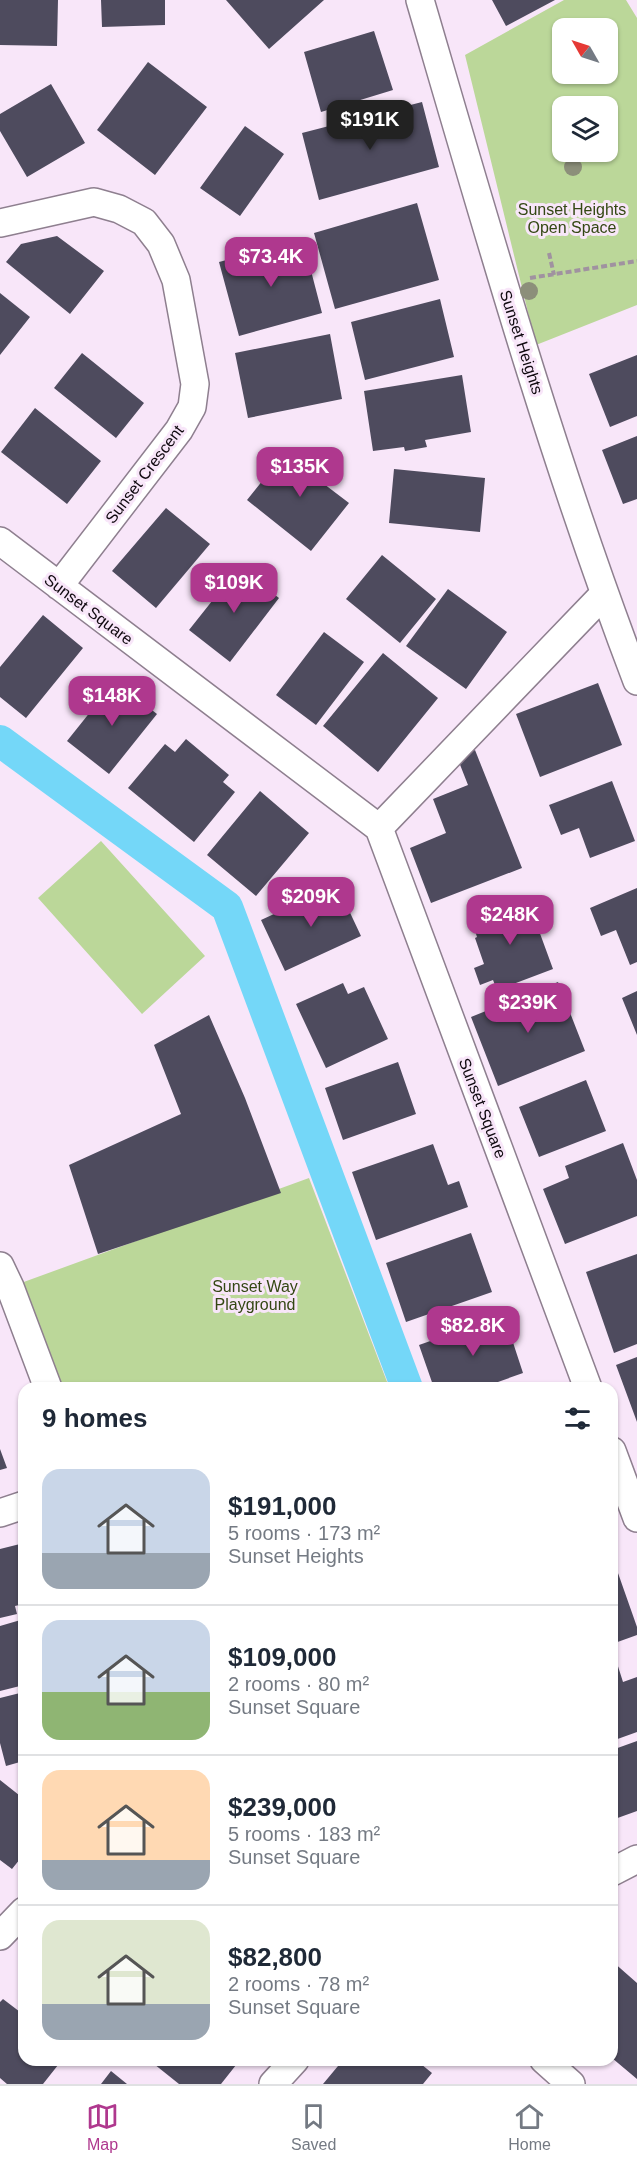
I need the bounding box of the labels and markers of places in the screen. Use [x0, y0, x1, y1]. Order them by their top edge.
pin: $191K [328, 100, 412, 151]
pin: $73.4K [222, 237, 320, 288]
pin: $135K [258, 447, 342, 498]
pin: $109K [192, 563, 276, 614]
pin: $148K [70, 676, 154, 727]
pin: $209K [269, 877, 353, 928]
pin: $248K [468, 895, 552, 946]
pin: $239K [486, 983, 570, 1034]
pin: $82.8K [424, 1306, 522, 1357]

